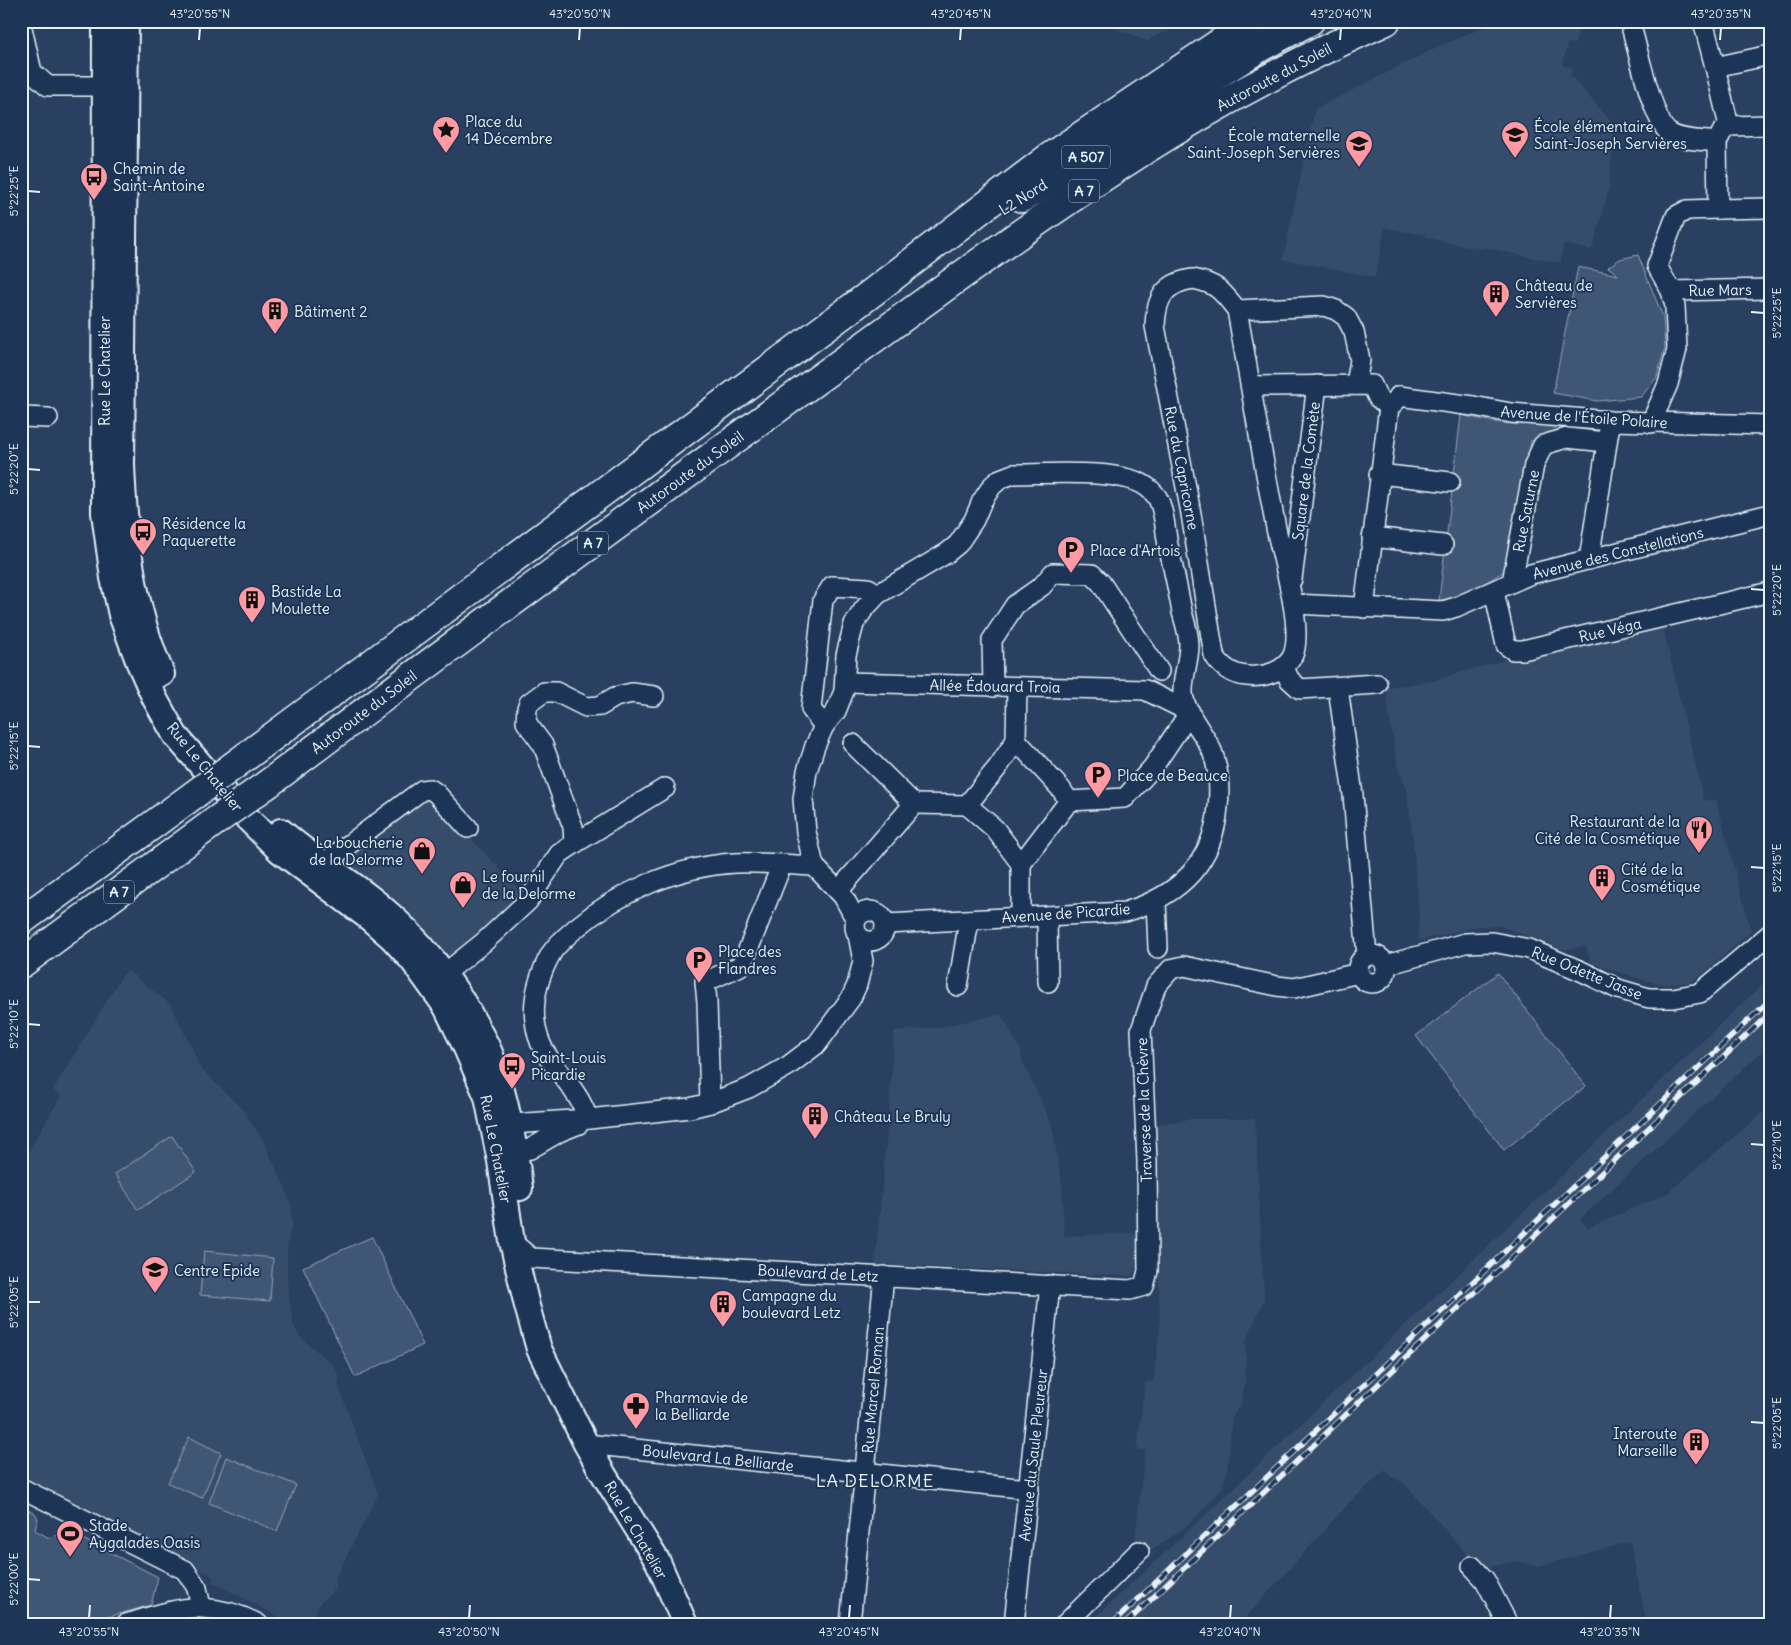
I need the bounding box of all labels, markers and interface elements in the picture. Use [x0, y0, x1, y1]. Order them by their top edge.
text: 43°20'55"N [170, 6, 230, 21]
text: 43°20'50"N [549, 6, 611, 21]
text: 43°20'45"N [931, 6, 991, 21]
text: 43°20'40"N [1310, 6, 1372, 21]
text: 43°20'35"N [1691, 6, 1751, 21]
street label: Autoroute du Soleil [1213, 39, 1335, 115]
place label: Place du 14 Décembre [465, 112, 553, 148]
place icon: Place du 14 Décembre [431, 115, 461, 154]
place label: École élémentaire Saint-Joseph Servières [1534, 117, 1687, 153]
school or university icon: École élémentaire Saint-Joseph Servières [1500, 120, 1530, 159]
place label: École maternelle Saint-Joseph Servières [1187, 126, 1340, 162]
school or university icon: École maternelle Saint-Joseph Servières [1344, 129, 1374, 168]
road number: A 507 [1062, 146, 1110, 168]
place label: Chemin de Saint-Antoine [113, 159, 205, 195]
bus stop icon: Chemin de Saint-Antoine [79, 162, 109, 201]
text: 5°22'25"E [6, 166, 21, 216]
street label: L2 Nord [995, 175, 1051, 219]
road number: A 7 [1069, 180, 1099, 202]
place label: Château de Servières [1515, 276, 1593, 312]
building icon: Château de Servières [1481, 279, 1511, 318]
street label: Rue Mars [1688, 280, 1752, 300]
text: 5°22'25"E [1769, 288, 1784, 338]
building icon: Bâtiment 2 [260, 296, 290, 335]
place label: Bâtiment 2 [294, 302, 367, 321]
street label: Rue Le Chatelier [95, 316, 114, 426]
street label: Square de la Comète [1288, 401, 1324, 541]
street label: Avenue de l'Étoile Polaire [1500, 402, 1668, 432]
street label: Rue du Capricorne [1161, 404, 1203, 532]
street label: Autoroute du Soleil [633, 427, 747, 517]
text: 5°22'20"E [6, 443, 21, 495]
street label: Rue Saturne [1509, 468, 1543, 554]
place label: Résidence la Paquerette [162, 514, 246, 550]
bus stop icon: Résidence la Paquerette [128, 517, 158, 556]
street label: Avenue des Constellations [1531, 523, 1706, 583]
road number: A 7 [578, 532, 608, 554]
parking icon: Place d'Artois [1056, 535, 1086, 574]
place label: Place d'Artois [1090, 541, 1181, 560]
text: 5°22'20"E [1769, 564, 1784, 616]
place label: Bastide La Moulette [271, 582, 342, 618]
building icon: Bastide La Moulette [237, 585, 267, 624]
street label: Rue Véga [1577, 613, 1644, 646]
street label: Autoroute du Soleil [307, 666, 421, 758]
street label: Allée Édouard Troia [929, 675, 1061, 697]
street label: Rue Le Chatelier [163, 718, 247, 816]
text: 5°22'15"E [6, 721, 21, 771]
parking icon: Place de Beauce [1083, 760, 1113, 799]
place label: Place de Beauce [1117, 766, 1228, 785]
place label: Restaurant de la Cité de la Cosmétique [1535, 812, 1680, 848]
restaurant icon: Restaurant de la Cité de la Cosmétique [1684, 815, 1714, 854]
place label: La boucherie de la Delorme [309, 833, 403, 869]
shop icon: La boucherie de la Delorme [407, 836, 437, 875]
text: 5°22'15"E [1769, 843, 1784, 893]
place label: Cité de la Cosmétique [1621, 860, 1701, 896]
building icon: Cité de la Cosmétique [1587, 863, 1617, 902]
place label: Le fournil de la Delorme [482, 867, 576, 903]
shop icon: Le fournil de la Delorme [448, 870, 478, 909]
road number: A 7 [104, 880, 134, 904]
street label: Avenue de Picardie [1001, 899, 1131, 927]
place label: Place des Flandres [718, 942, 782, 978]
street label: Rue Odette Jasse [1529, 942, 1645, 1004]
parking icon: Place des Flandres [684, 945, 714, 984]
text: 5°22'10"E [6, 999, 21, 1049]
street label: Traverse de la Chèvre [1132, 1037, 1156, 1183]
place label: Saint-Louis Picardie [531, 1048, 607, 1084]
bus stop icon: Saint-Louis Picardie [497, 1051, 527, 1090]
street label: Rue Le Chatelier [476, 1093, 516, 1205]
building icon: Château Le Bruly [800, 1101, 830, 1140]
place label: Château Le Bruly [834, 1107, 951, 1126]
text: 5°22'10"E [1769, 1120, 1784, 1170]
school or university icon: Centre Epide [140, 1255, 170, 1294]
street label: Boulevard de Letz [757, 1260, 879, 1286]
place label: Centre Epide [174, 1261, 260, 1280]
text: 5°22'05"E [6, 1276, 21, 1328]
place label: Campagne du boulevard Letz [742, 1286, 841, 1322]
building icon: Campagne du boulevard Letz [708, 1289, 738, 1328]
street label: Rue Marcel Roman [858, 1326, 888, 1454]
street label: Avenue du Saule Pleureur [1014, 1368, 1052, 1542]
place label: Pharmavie de la Belliarde [655, 1388, 748, 1424]
pharmacy icon: Pharmavie de la Belliarde [621, 1391, 651, 1430]
text: 5°22'05"E [1769, 1397, 1784, 1449]
place label: Interoute Marseille [1613, 1424, 1677, 1460]
building icon: Interoute Marseille [1681, 1427, 1711, 1466]
street label: Boulevard La Belliarde [641, 1441, 795, 1475]
district label: LA DELORME [816, 1469, 934, 1492]
street label: Rue Le Chatelier [600, 1478, 672, 1582]
place label: Stade Aygalades Oasis [89, 1516, 201, 1552]
sports icon: Stade Aygalades Oasis [55, 1519, 85, 1558]
text: 5°22'00"E [6, 1552, 21, 1606]
text: 43°20'55"N [59, 1624, 119, 1639]
text: 43°20'50"N [438, 1624, 500, 1639]
text: 43°20'45"N [819, 1624, 879, 1639]
text: 43°20'40"N [1199, 1624, 1261, 1639]
text: 43°20'35"N [1580, 1624, 1640, 1639]

